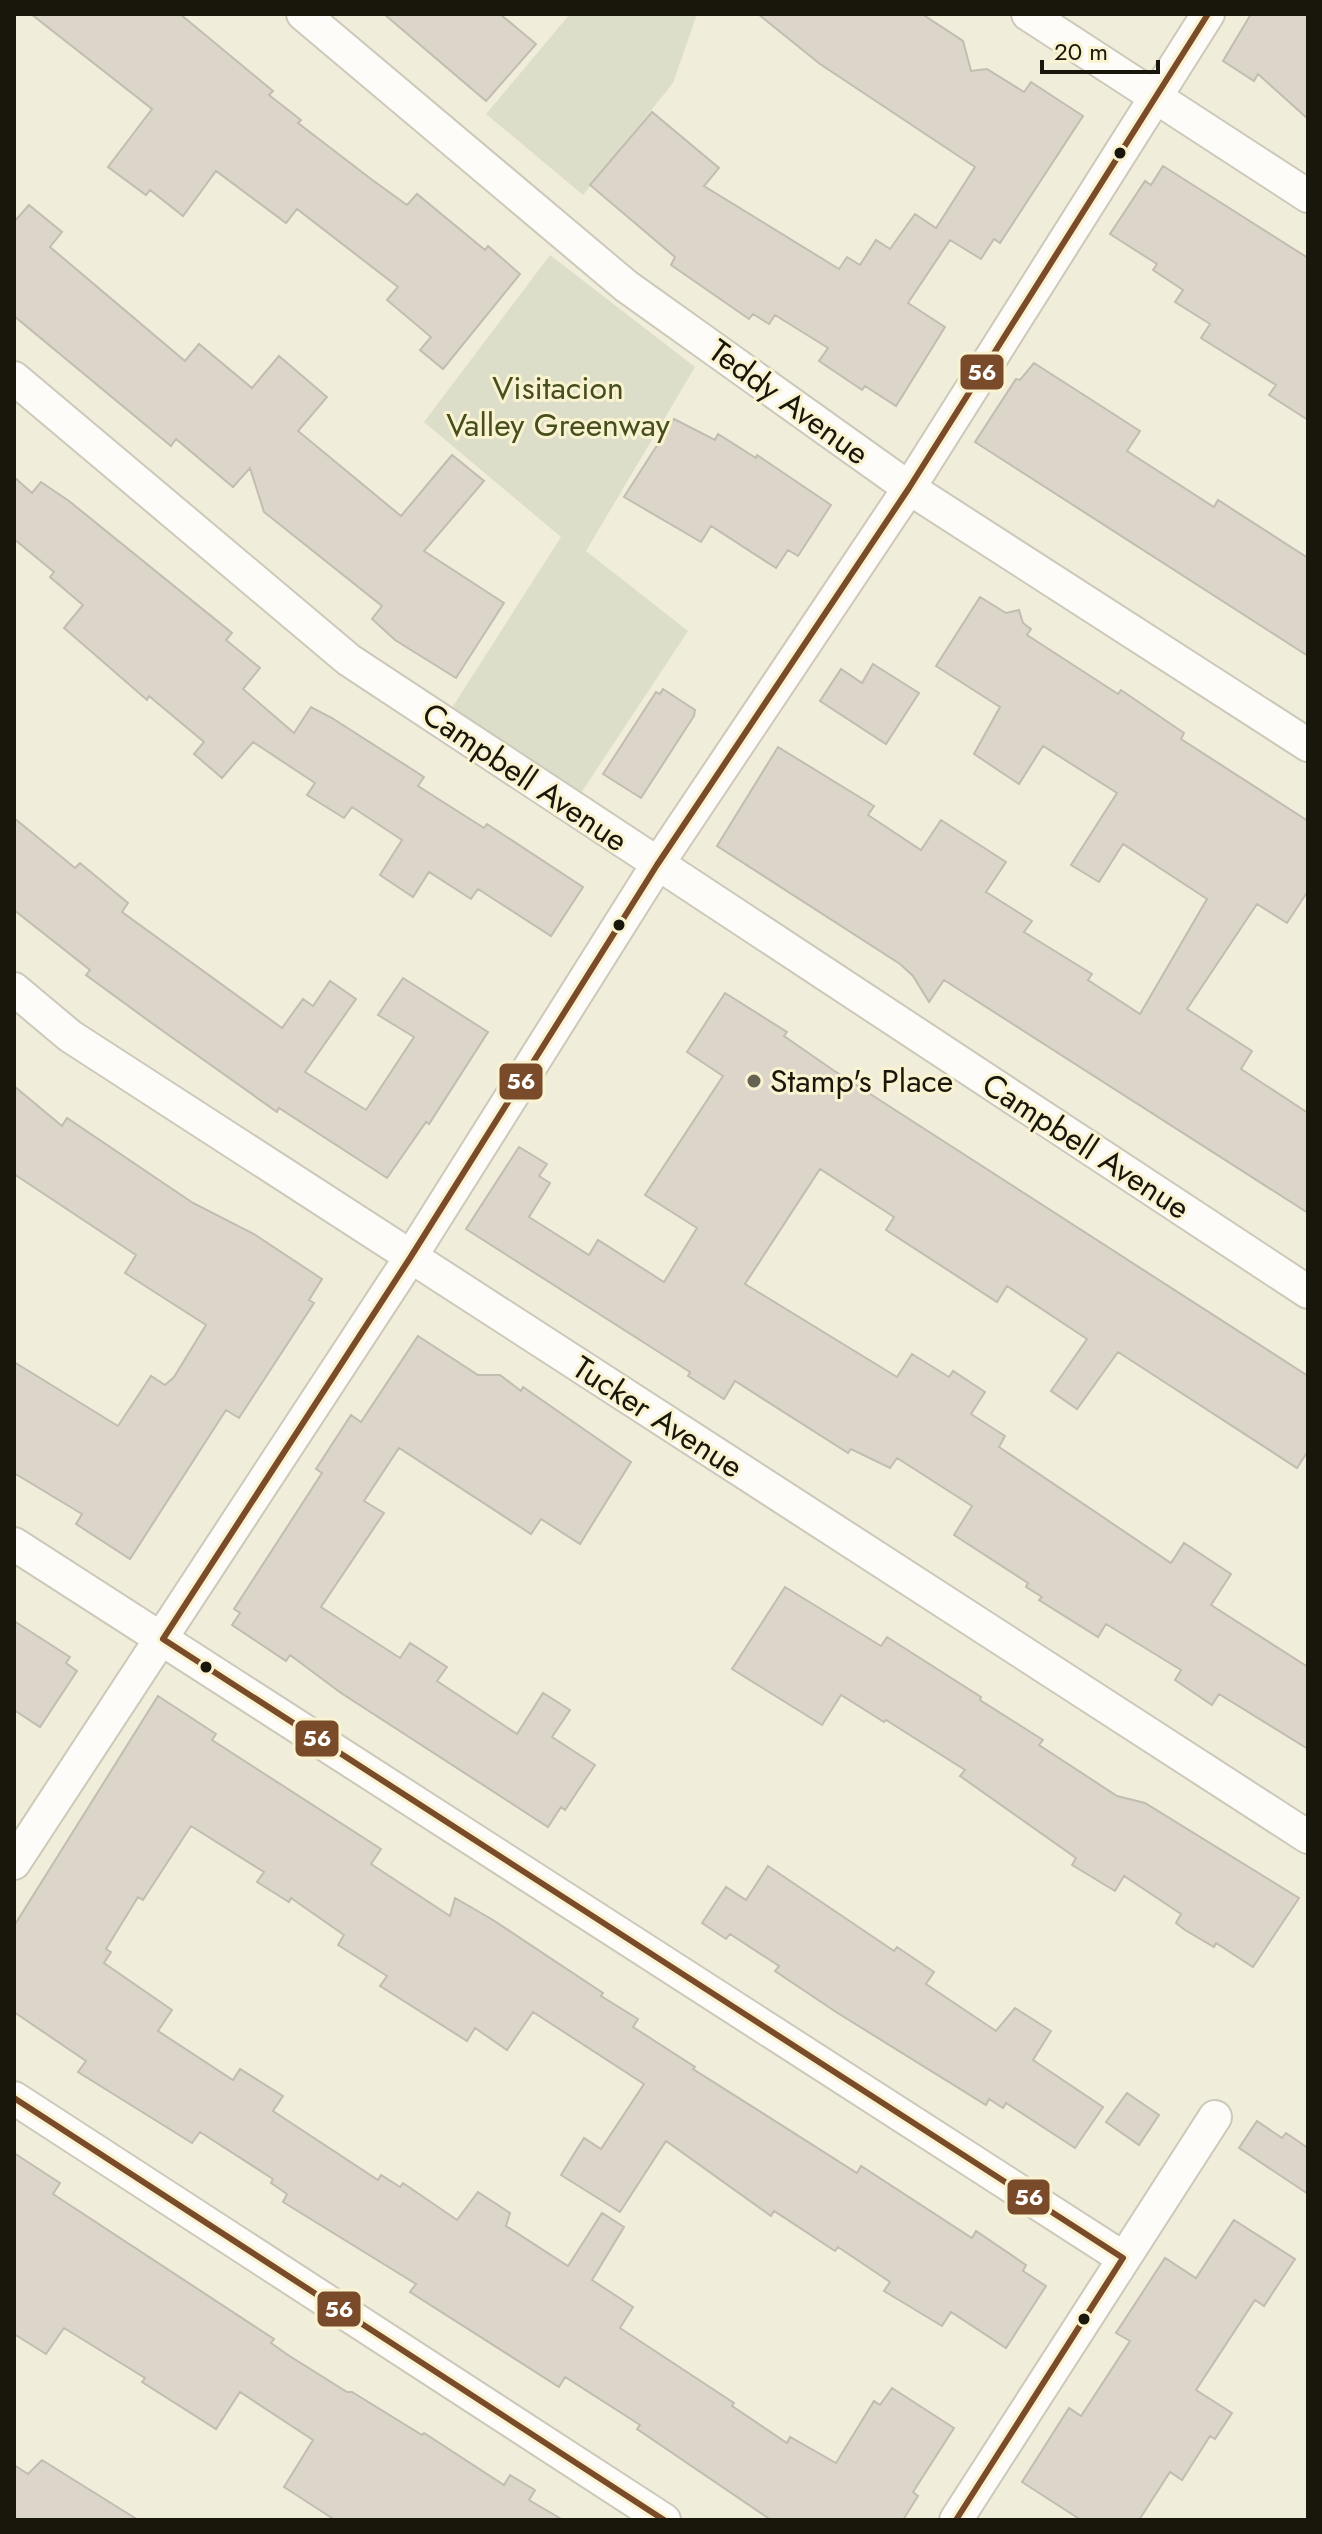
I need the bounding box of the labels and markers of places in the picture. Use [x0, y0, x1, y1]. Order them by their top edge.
unlabelled marker [1112, 145, 1128, 161]
unlabelled marker [611, 917, 627, 933]
place label: Stamp's Place [770, 1058, 953, 1104]
marker: Stamp's Place [745, 1072, 763, 1090]
unlabelled marker [198, 1659, 214, 1675]
unlabelled marker [1076, 2311, 1092, 2327]

